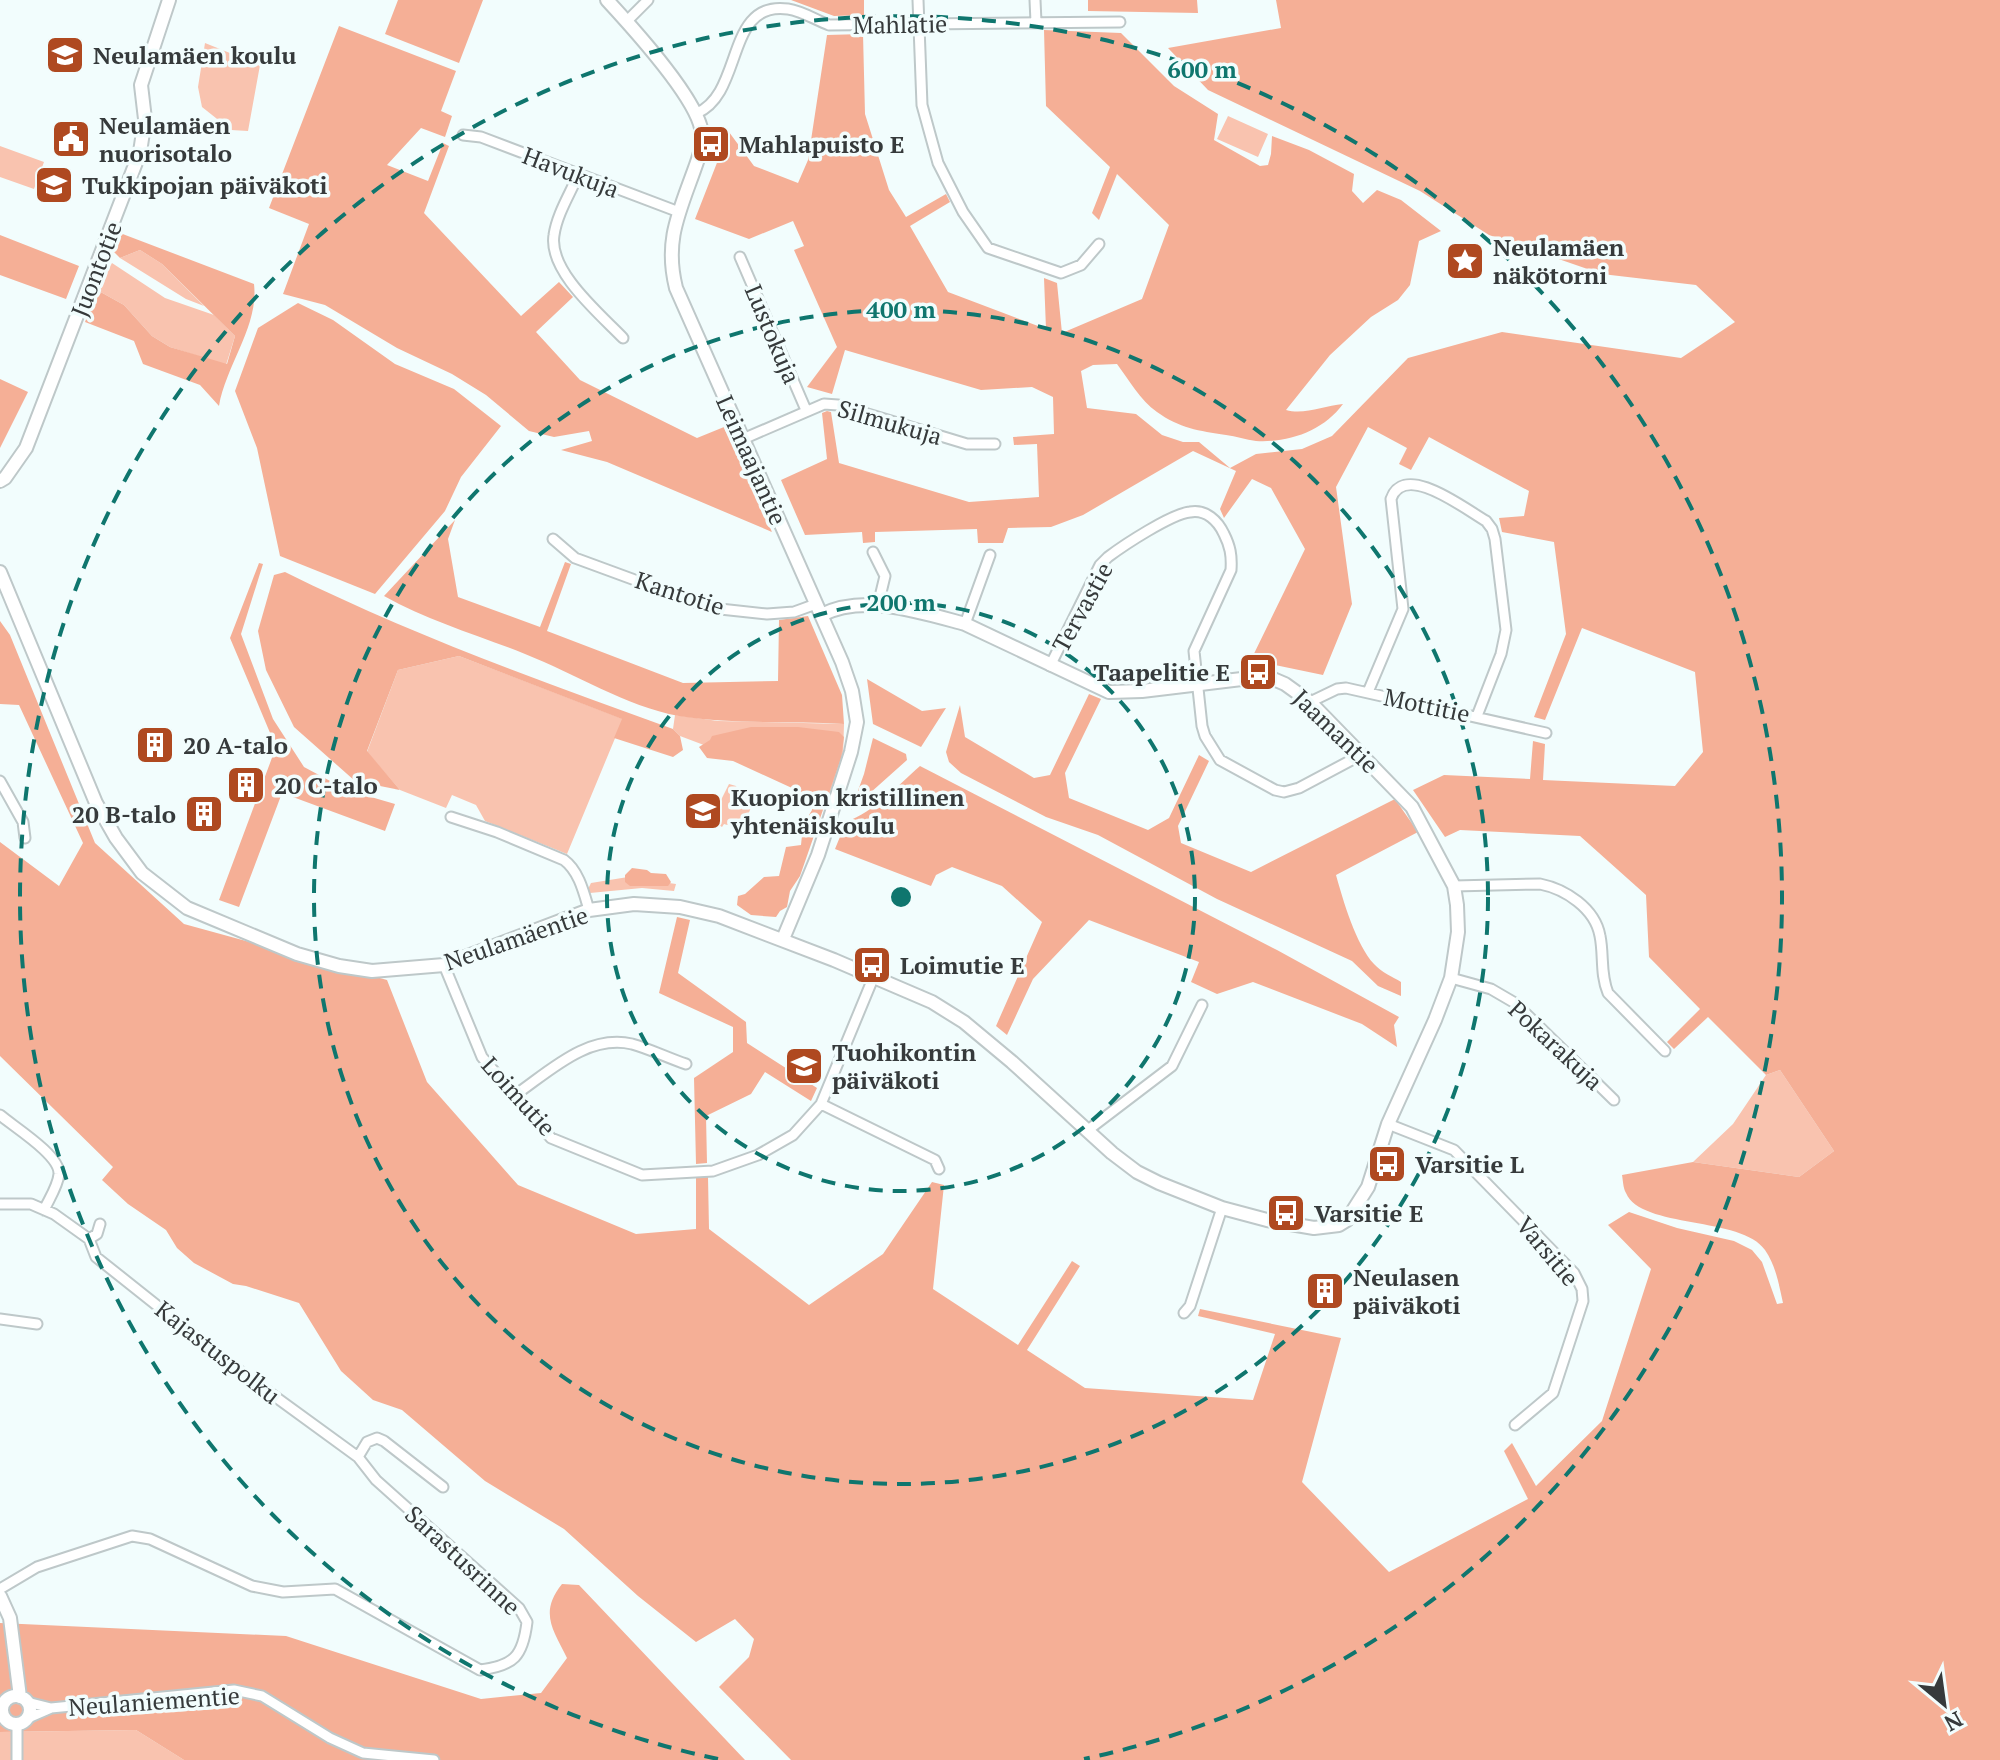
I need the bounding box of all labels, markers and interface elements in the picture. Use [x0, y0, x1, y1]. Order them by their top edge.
street label: Mahlatie [852, 7, 948, 41]
school or university icon: Neulamäen koulu [44, 34, 86, 76]
place label: Neulamäen koulu [93, 39, 296, 71]
text: 600 m [1167, 53, 1237, 85]
place label: Neulamäen nuorisotalo [99, 109, 232, 169]
public building icon: Neulamäen nuorisotalo [50, 118, 92, 160]
bus stop icon: Mahlapuisto E [690, 123, 732, 165]
place label: Mahlapuisto E [739, 128, 905, 160]
street label: Havukuja [518, 139, 624, 205]
school or university icon: Tukkipojan päiväkoti [33, 164, 75, 206]
place label: Tukkipojan päiväkoti [82, 169, 328, 201]
street label: Juontotie [63, 217, 129, 321]
place label: Neulamäen näkötorni [1493, 231, 1625, 291]
place icon: Neulamäen näkötorni [1444, 240, 1486, 282]
street label: Lustokuja [738, 280, 808, 388]
text: 400 m [866, 293, 936, 325]
street label: Leimaajantie [709, 390, 795, 530]
street label: Silmukuja [834, 392, 946, 452]
street label: Tervastie [1044, 556, 1120, 658]
street label: Kantotie [631, 564, 729, 622]
text: 200 m [866, 586, 936, 618]
bus stop icon: Taapelitie E [1237, 651, 1279, 693]
place label: Taapelitie E [1093, 656, 1230, 688]
street label: Mottitie [1381, 680, 1473, 730]
street label: Jaamantie [1286, 682, 1386, 780]
building icon: 20 A-talo [134, 724, 176, 766]
place label: 20 A-talo [183, 729, 288, 761]
building icon: 20 C-talo [225, 764, 267, 806]
place label: 20 C-talo [274, 769, 378, 801]
place label: Kuopion kristillinen yhtenäiskoulu [730, 781, 965, 841]
school or university icon: Kuopion kristillinen yhtenäiskoulu [682, 790, 724, 832]
building icon: 20 B-talo [183, 793, 225, 835]
place label: 20 B-talo [72, 798, 176, 830]
centre of rings [887, 883, 915, 911]
street label: Neulamäentie [440, 898, 592, 978]
bus stop icon: Loimutie E [851, 944, 893, 986]
place label: Loimutie E [900, 949, 1025, 981]
street label: Pokarakuja [1502, 993, 1610, 1097]
place label: Tuohikontin päiväkoti [832, 1036, 977, 1096]
school or university icon: Tuohikontin päiväkoti [783, 1045, 825, 1087]
street label: Loimutie [475, 1049, 563, 1143]
bus stop icon: Varsitie L [1366, 1143, 1408, 1185]
place label: Varsitie L [1415, 1148, 1524, 1180]
bus stop icon: Varsitie E [1265, 1192, 1307, 1234]
place label: Varsitie E [1314, 1197, 1423, 1229]
street label: Varsitie [1510, 1209, 1586, 1293]
place label: Neulasen päiväkoti [1353, 1261, 1461, 1321]
building icon: Neulasen päiväkoti [1304, 1270, 1346, 1312]
street label: Kajastuspolku [149, 1293, 287, 1411]
street label: Sarastusrinne [398, 1498, 528, 1622]
north arrow [1904, 1664, 1984, 1744]
street label: Neulaniementie [67, 1679, 241, 1723]
text: N [1939, 1705, 1968, 1739]

